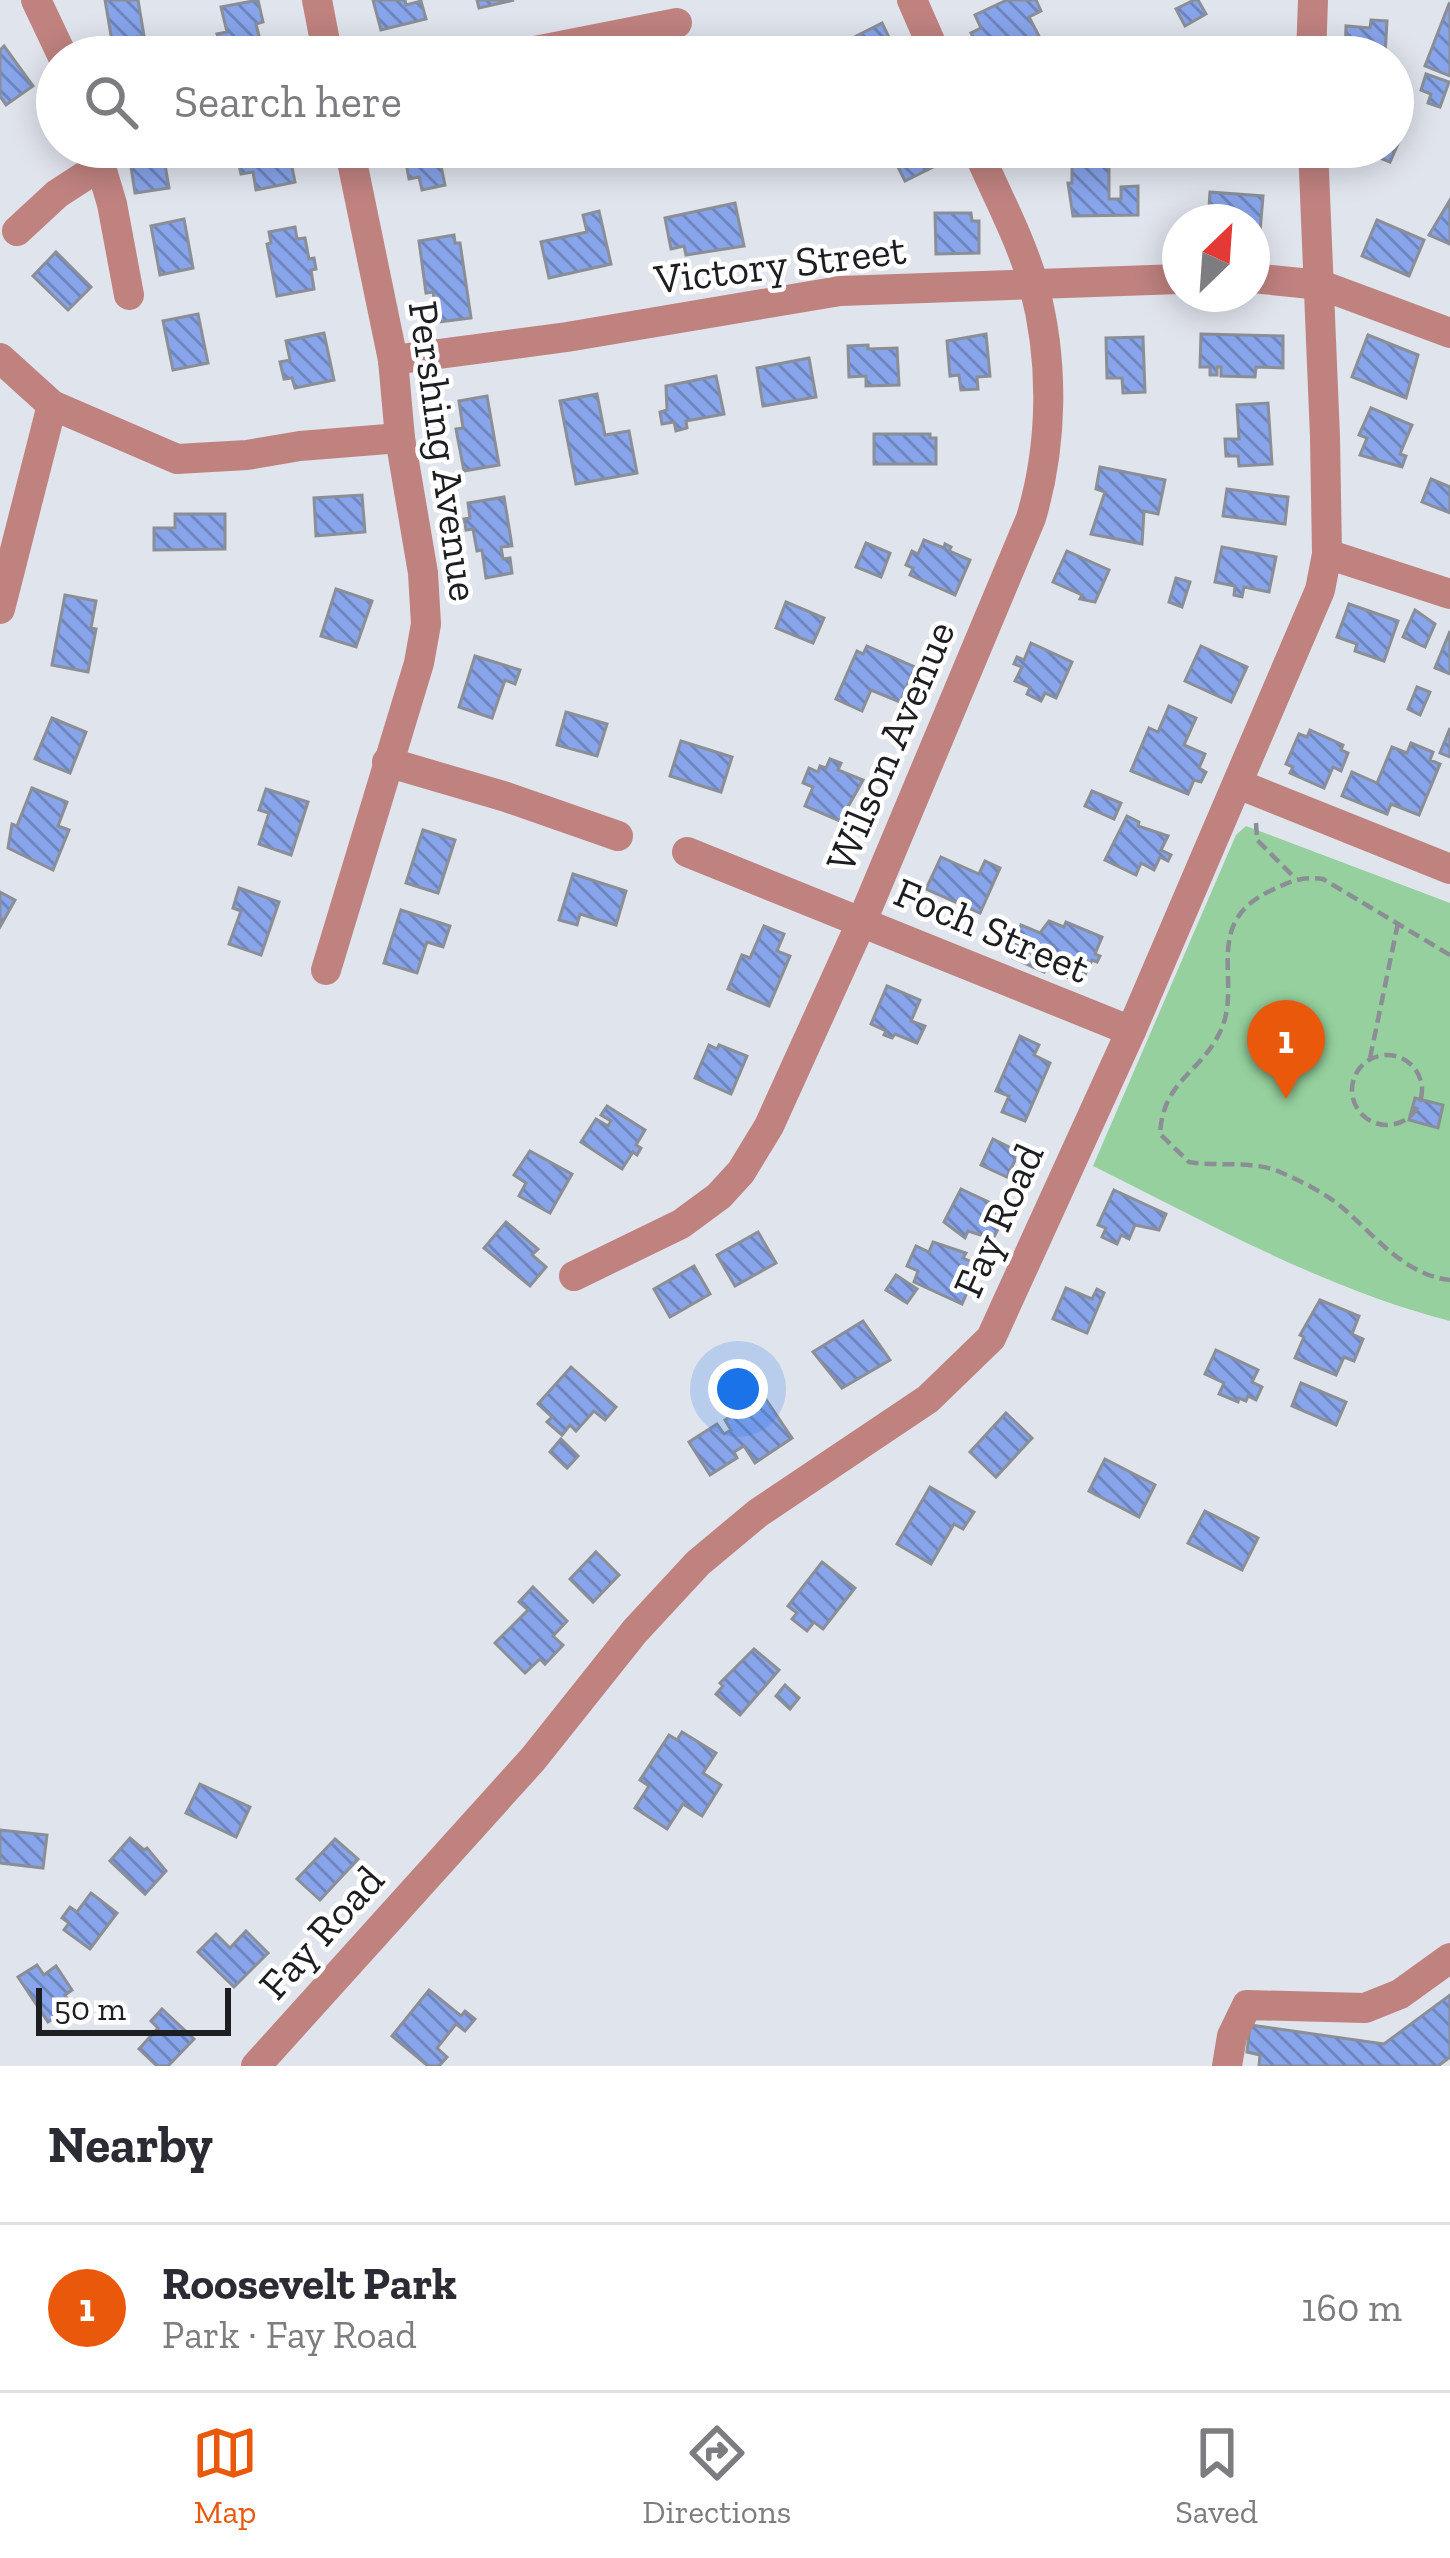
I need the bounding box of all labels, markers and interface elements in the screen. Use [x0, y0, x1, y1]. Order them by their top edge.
search box [36, 36, 1414, 168]
icon: search [78, 69, 144, 135]
text: Search here [174, 75, 402, 129]
north arrow [1162, 204, 1270, 312]
street label: Victory Street [650, 223, 909, 305]
street label: Pershing Avenue [398, 298, 490, 604]
street label: Wilson Avenue [814, 613, 966, 879]
street label: Foch Street [887, 866, 1098, 994]
pin: 1 [1247, 1000, 1325, 1099]
street label: Fay Road [942, 1135, 1054, 1305]
your location [708, 1359, 768, 1419]
street label: Fay Road [248, 1855, 394, 2009]
scale bar [36, 1982, 231, 2035]
text: 50 m [54, 1989, 126, 2028]
text: Nearby [48, 2114, 213, 2175]
text: Roosevelt Park [162, 2257, 457, 2311]
text: 1 [79, 2284, 95, 2331]
text: 160 m [1301, 2284, 1402, 2331]
text: Park · Fay Road [162, 2311, 417, 2358]
tab: Map [192, 2420, 258, 2531]
tab: Directions [642, 2420, 791, 2531]
tab: Saved [1175, 2420, 1258, 2531]

